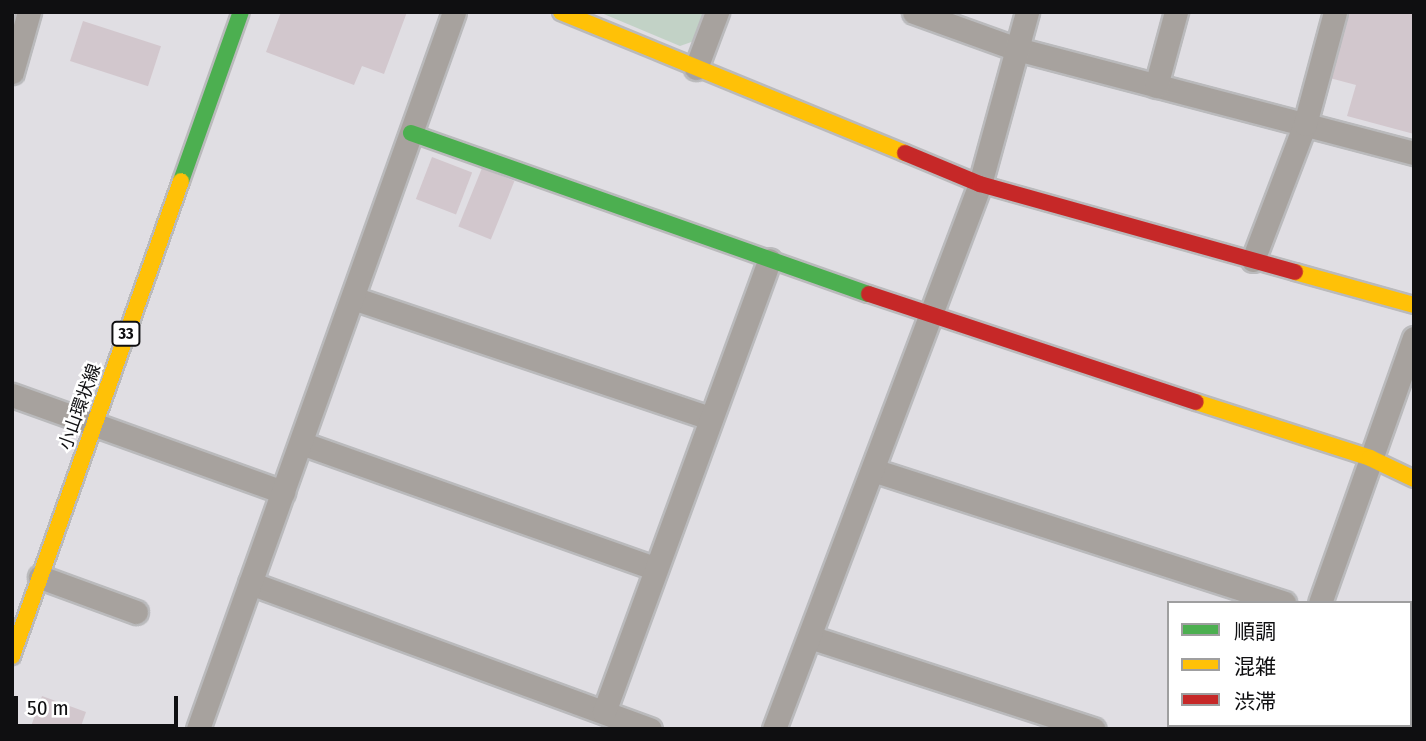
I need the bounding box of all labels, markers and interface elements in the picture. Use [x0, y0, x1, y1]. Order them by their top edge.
road number: 33 [110, 322, 142, 346]
street label: 小山環状線 [54, 361, 106, 453]
legend [1167, 601, 1412, 727]
text: 順調 [1234, 619, 1276, 645]
text: 混雑 [1234, 654, 1276, 680]
scale bar [18, 682, 182, 726]
text: 渋滞 [1234, 689, 1276, 715]
text: 50 m [27, 695, 69, 721]

